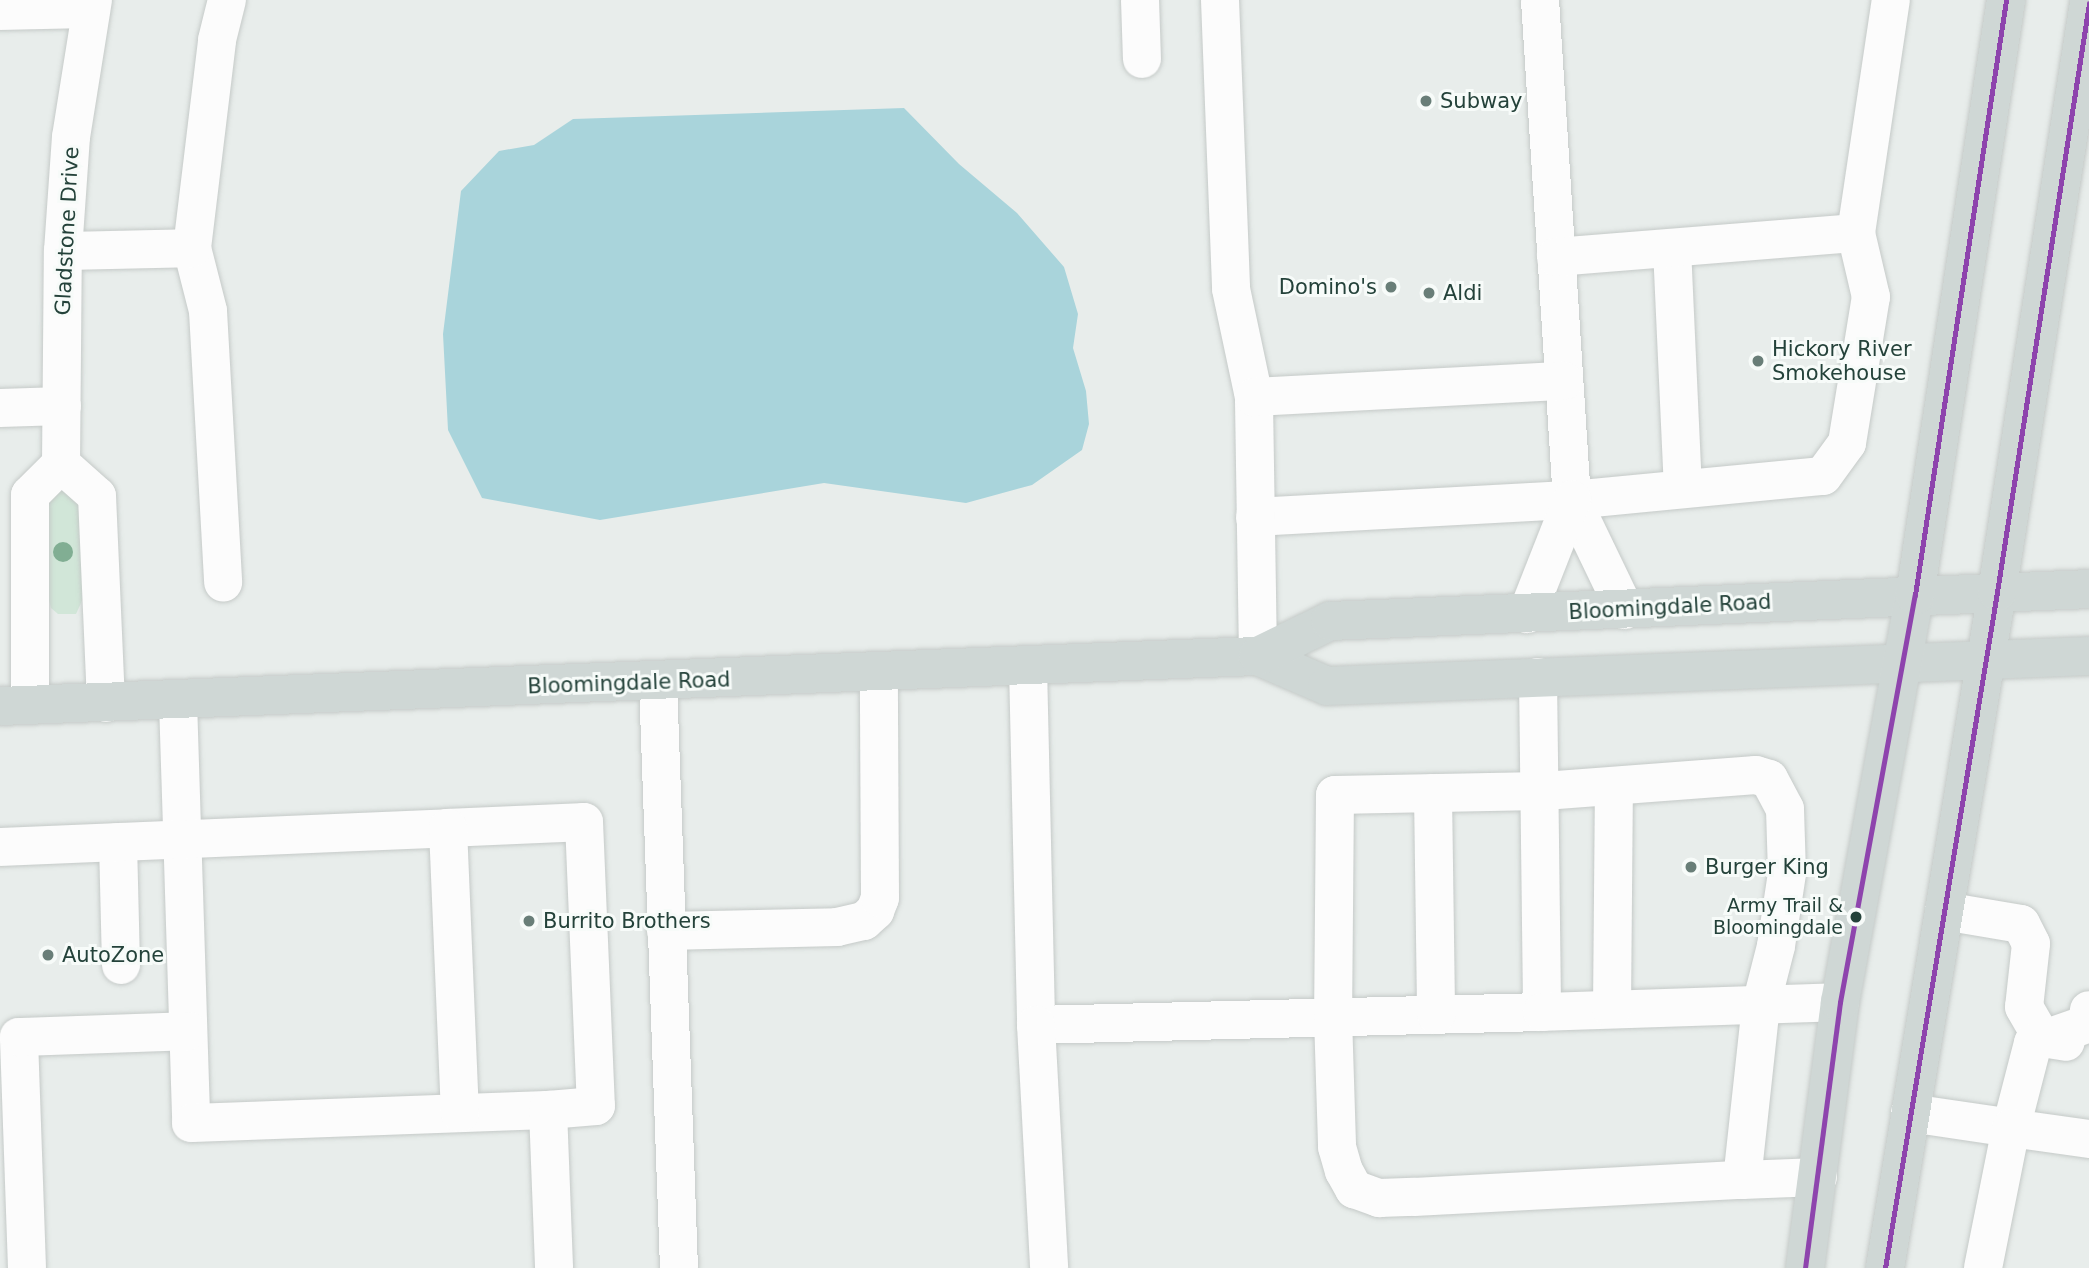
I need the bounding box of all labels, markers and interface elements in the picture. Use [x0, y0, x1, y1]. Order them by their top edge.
place label: Subway [1440, 88, 1522, 114]
marker: Subway [1418, 93, 1434, 109]
street label: Gladstone Drive [50, 146, 84, 316]
place label: Domino's [1279, 274, 1377, 300]
marker: Domino's [1383, 279, 1399, 295]
place label: Aldi [1443, 280, 1482, 306]
marker: Aldi [1421, 285, 1437, 301]
place label: Hickory River Smokehouse [1772, 336, 1912, 386]
marker: Hickory River Smokehouse [1750, 353, 1766, 369]
street label: Bloomingdale Road [1568, 589, 1772, 625]
street label: Bloomingdale Road [527, 667, 731, 699]
place label: Burger King [1705, 854, 1829, 880]
marker: Burger King [1683, 859, 1699, 875]
place label: Army Trail & Bloomingdale [1713, 895, 1843, 939]
place label: Burrito Brothers [543, 908, 711, 934]
marker: Army Trail & Bloomingdale [1849, 910, 1863, 924]
marker: Burrito Brothers [521, 913, 537, 929]
place label: AutoZone [62, 942, 164, 968]
marker: AutoZone [40, 947, 56, 963]

